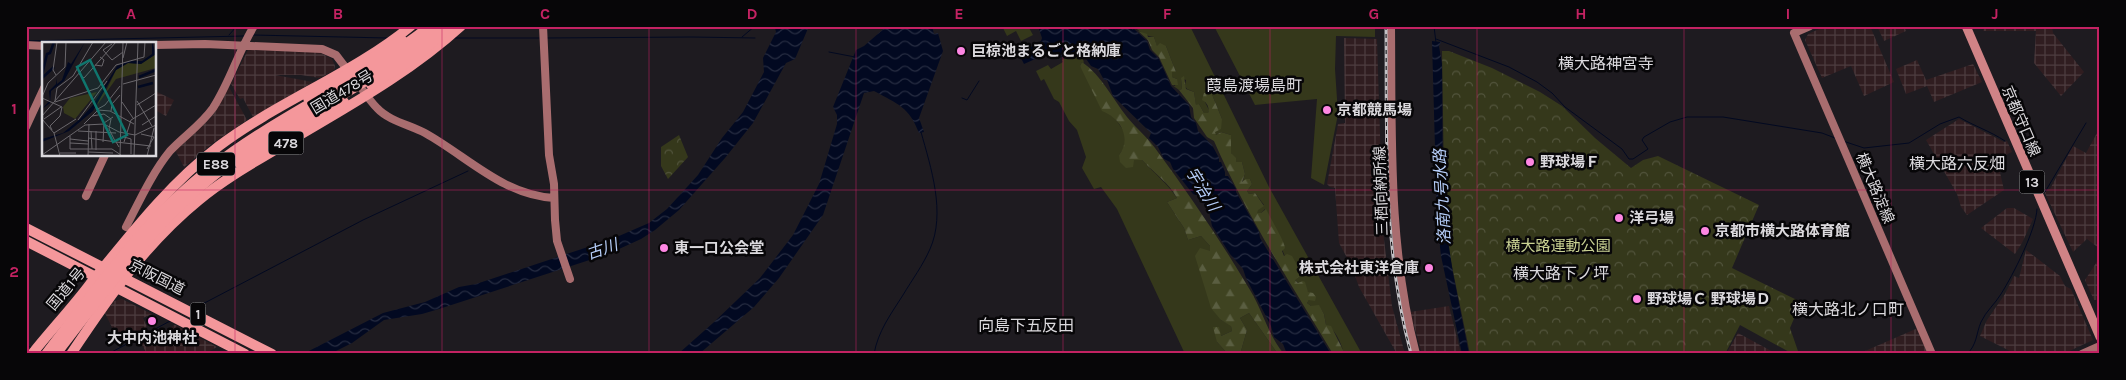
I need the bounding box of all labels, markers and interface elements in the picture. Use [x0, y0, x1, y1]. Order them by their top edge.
text: A [126, 4, 136, 23]
text: B [333, 4, 343, 23]
text: C [540, 4, 550, 23]
text: D [747, 4, 758, 23]
text: E [954, 4, 964, 23]
text: F [1163, 4, 1172, 23]
text: G [1369, 4, 1379, 23]
text: H [1575, 4, 1587, 23]
text: I [1786, 4, 1790, 23]
text: J [1991, 4, 1999, 23]
inset map [42, 42, 156, 156]
place label: 巨椋池まるごと格納庫 [971, 42, 1121, 60]
marker: 巨椋池まるごと格納庫 [955, 45, 967, 57]
district label: 横大路神宮寺 [1558, 54, 1654, 73]
street label: 国道478号 [308, 66, 376, 118]
district label: 葭島渡場島町 [1206, 76, 1302, 95]
street label: 京都守口線 [1998, 83, 2044, 159]
text: 1 [11, 99, 17, 118]
place label: 京都競馬場 [1337, 101, 1412, 119]
marker: 京都競馬場 [1321, 104, 1333, 116]
road number: 478 [268, 132, 304, 154]
street label: 三栖向納所線 [1370, 146, 1392, 236]
water label: 洛南九号水路 [1430, 147, 1454, 245]
street label: 横大路淀線 [1852, 150, 1898, 226]
road number: E88 [197, 152, 235, 175]
place label: 野球場Ｆ [1540, 153, 1600, 171]
district label: 横大路六反畑 [1909, 154, 2005, 173]
marker: 野球場Ｆ [1524, 156, 1536, 168]
water label: 宇治川 [1182, 164, 1225, 216]
road number: 13 [2020, 170, 2044, 193]
place label: 洋弓場 [1629, 209, 1674, 227]
marker: 洋弓場 [1613, 212, 1625, 224]
place label: 京都市横大路体育館 [1715, 222, 1850, 240]
marker: 京都市横大路体育館 [1699, 225, 1711, 237]
water label: 古川 [584, 234, 622, 263]
park label: 横大路運動公園 [1505, 237, 1611, 255]
place label: 東一口公会堂 [674, 239, 764, 257]
marker: 東一口公会堂 [658, 242, 670, 254]
street label: 京阪国道 [126, 255, 188, 299]
place label: 株式会社東洋倉庫 [1299, 259, 1419, 277]
text: 2 [9, 262, 19, 281]
marker: 株式会社東洋倉庫 [1423, 262, 1435, 274]
street label: 国道1号 [43, 264, 89, 314]
district label: 横大路下ノ坪 [1513, 264, 1609, 283]
place label: 野球場Ｃ 野球場Ｄ [1647, 290, 1771, 308]
marker: 野球場Ｃ 野球場Ｄ [1631, 293, 1643, 305]
district label: 横大路北ノ口町 [1792, 300, 1904, 319]
road number: 1 [190, 302, 206, 326]
marker: 大中内池神社 [146, 315, 158, 327]
district label: 向島下五反田 [978, 316, 1074, 335]
place label: 大中内池神社 [107, 329, 197, 347]

